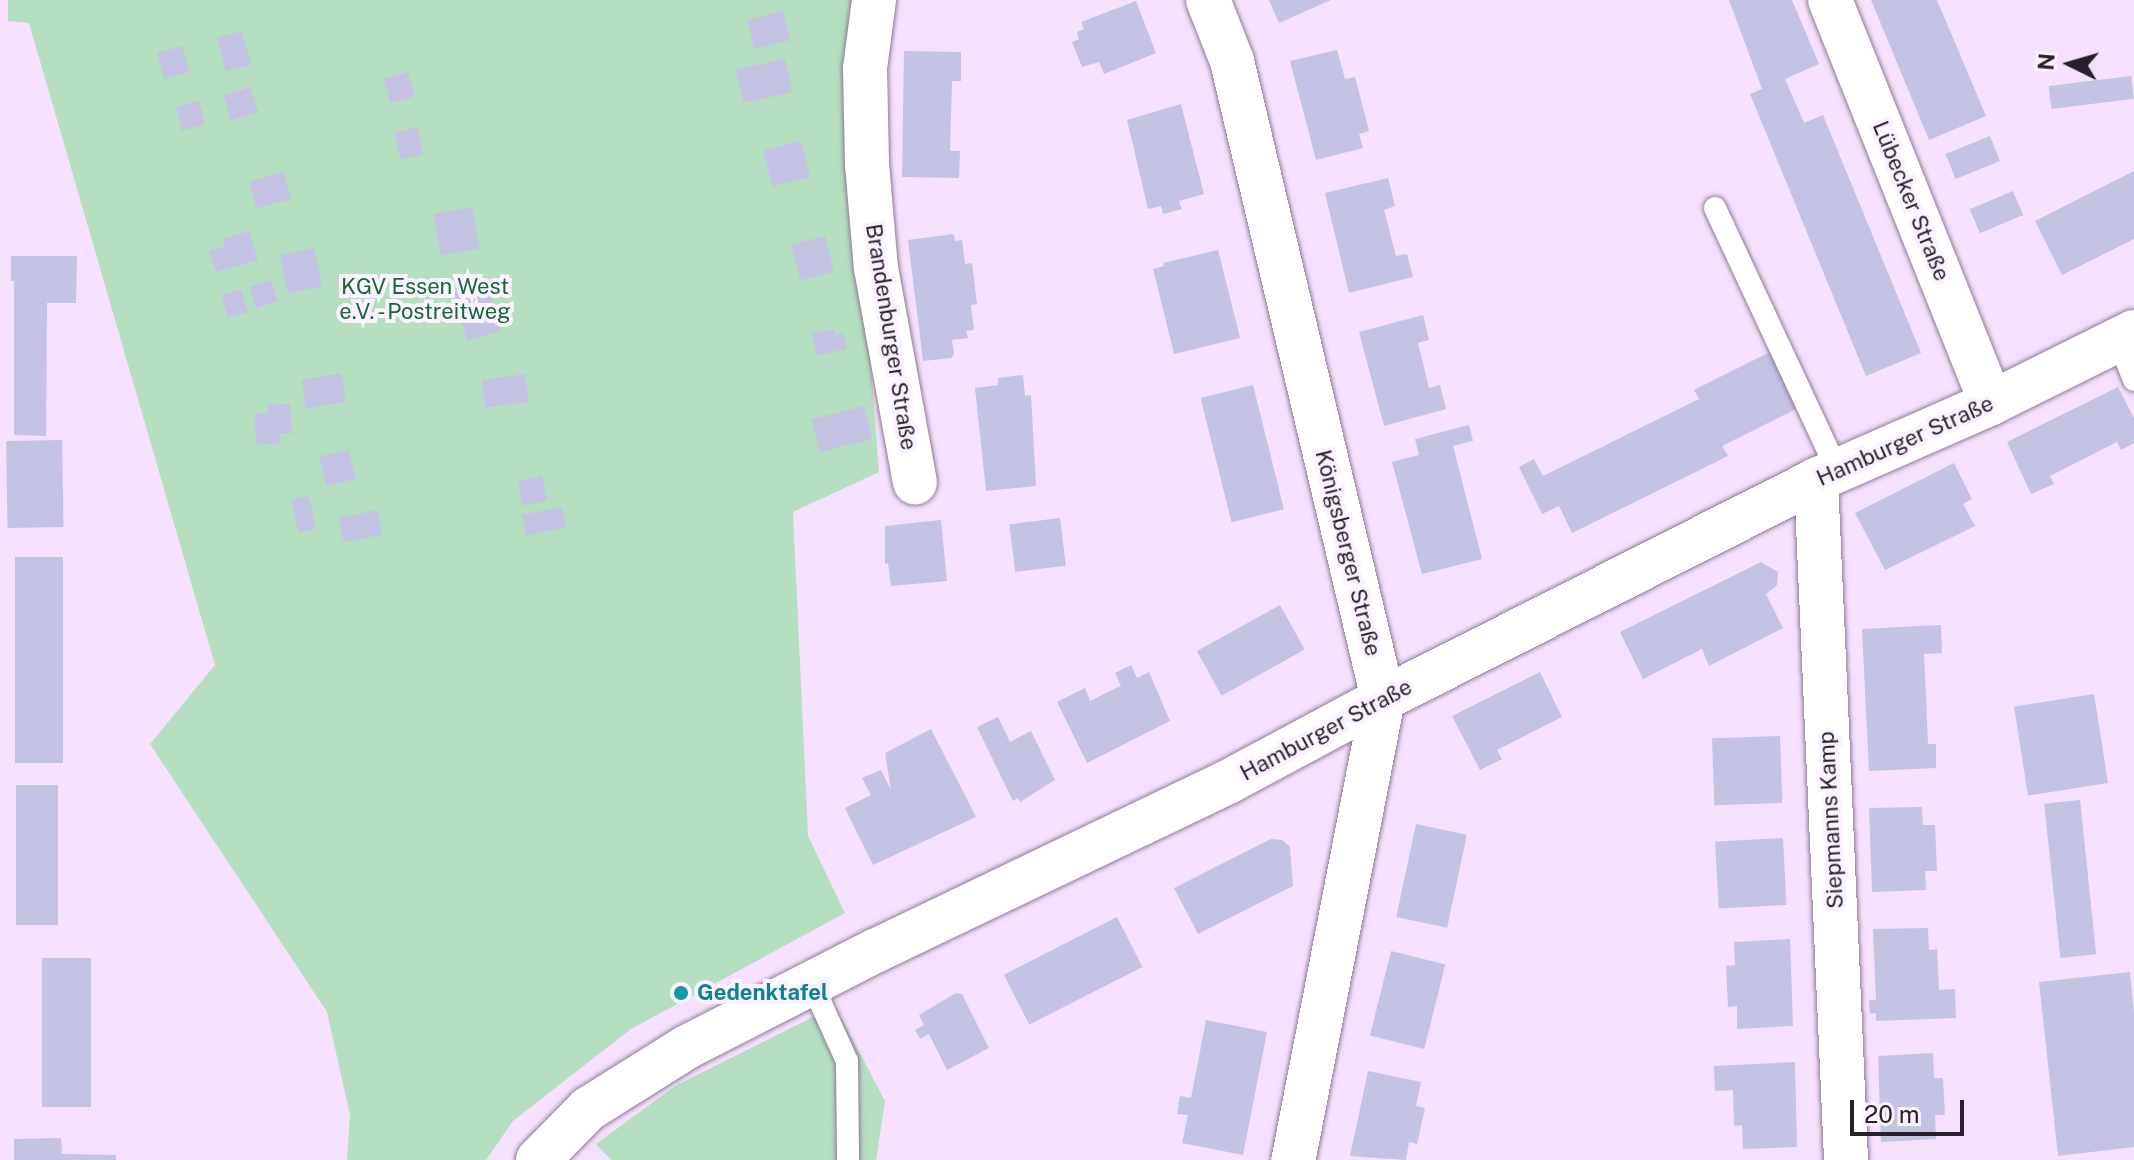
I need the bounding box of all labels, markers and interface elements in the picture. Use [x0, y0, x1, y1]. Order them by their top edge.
north arrow [2030, 24, 2110, 104]
text: N [2032, 52, 2060, 72]
street label: Lübecker Straße [1867, 117, 1955, 285]
street label: Brandenburger Straße [860, 222, 922, 452]
park label: KGV Essen West e.V. - Postreitweg [336, 273, 514, 324]
street label: Hamburger Straße [1813, 390, 1997, 492]
street label: Königsberger Straße [1310, 447, 1386, 659]
street label: Hamburger Straße [1236, 674, 1416, 786]
street label: Siepmanns Kamp [1813, 731, 1849, 909]
place label: Gedenktafel [697, 980, 828, 1006]
marker: Gedenktafel [672, 984, 690, 1002]
scale bar [1854, 1084, 1968, 1134]
text: 20 m [1864, 1100, 1920, 1128]

